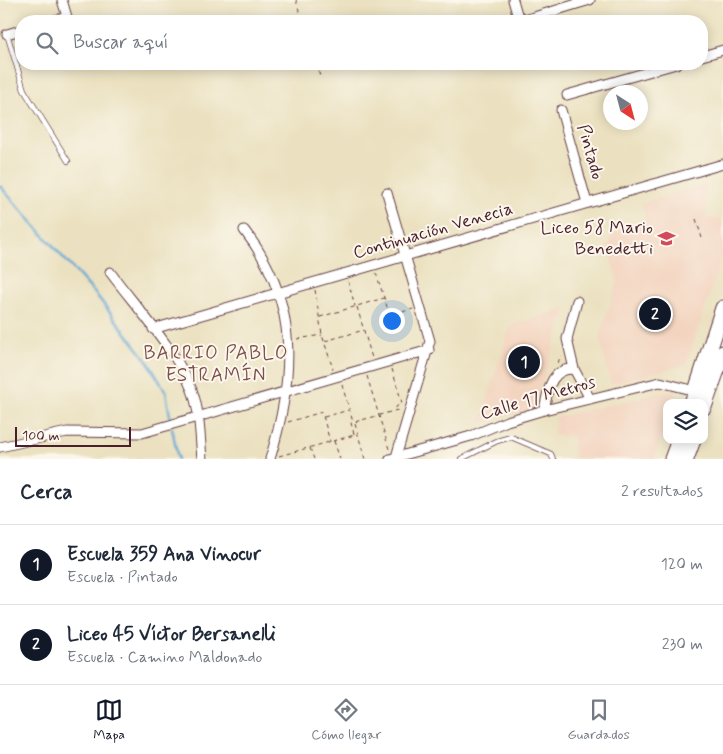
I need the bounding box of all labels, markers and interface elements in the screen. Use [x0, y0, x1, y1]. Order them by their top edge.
search box [15, 15, 708, 70]
icon: search [33, 29, 61, 57]
text: Buscar aquí [73, 30, 168, 55]
north arrow [603, 85, 648, 130]
street label: Pintado [571, 122, 609, 182]
street label: Continuación Venecia [350, 197, 516, 265]
place label: Liceo 58 Mario Benedetti [540, 216, 653, 261]
school or university icon: Liceo 58 Mario Benedetti [657, 228, 677, 248]
pin: 2 [639, 295, 671, 333]
your location [379, 308, 405, 334]
district label: BARRIO PABLO ESTRAMÍN [143, 341, 289, 388]
pin: 1 [508, 343, 540, 381]
street label: Calle 17 Metros [478, 370, 598, 426]
map controls [663, 399, 708, 444]
button: layers [663, 399, 708, 444]
scale bar [15, 424, 131, 447]
text: 100 m [22, 427, 60, 445]
text: Cerca [20, 478, 73, 506]
text: 2 resultados [621, 481, 703, 502]
text: Escuela 359 Ana Vinocur [67, 542, 261, 567]
text: 1 [32, 554, 40, 575]
text: 120 m [661, 554, 703, 575]
text: Escuela · Pintado [67, 567, 178, 588]
text: Liceo 45 Víctor Bersanelli [67, 622, 276, 647]
text: 2 [32, 634, 40, 655]
text: 230 m [662, 634, 703, 655]
text: Escuela · Camino Maldonado [67, 647, 262, 668]
tab: Mapa [93, 696, 125, 744]
tab: Cómo llegar [311, 696, 381, 744]
tab: Guardados [568, 696, 630, 744]

